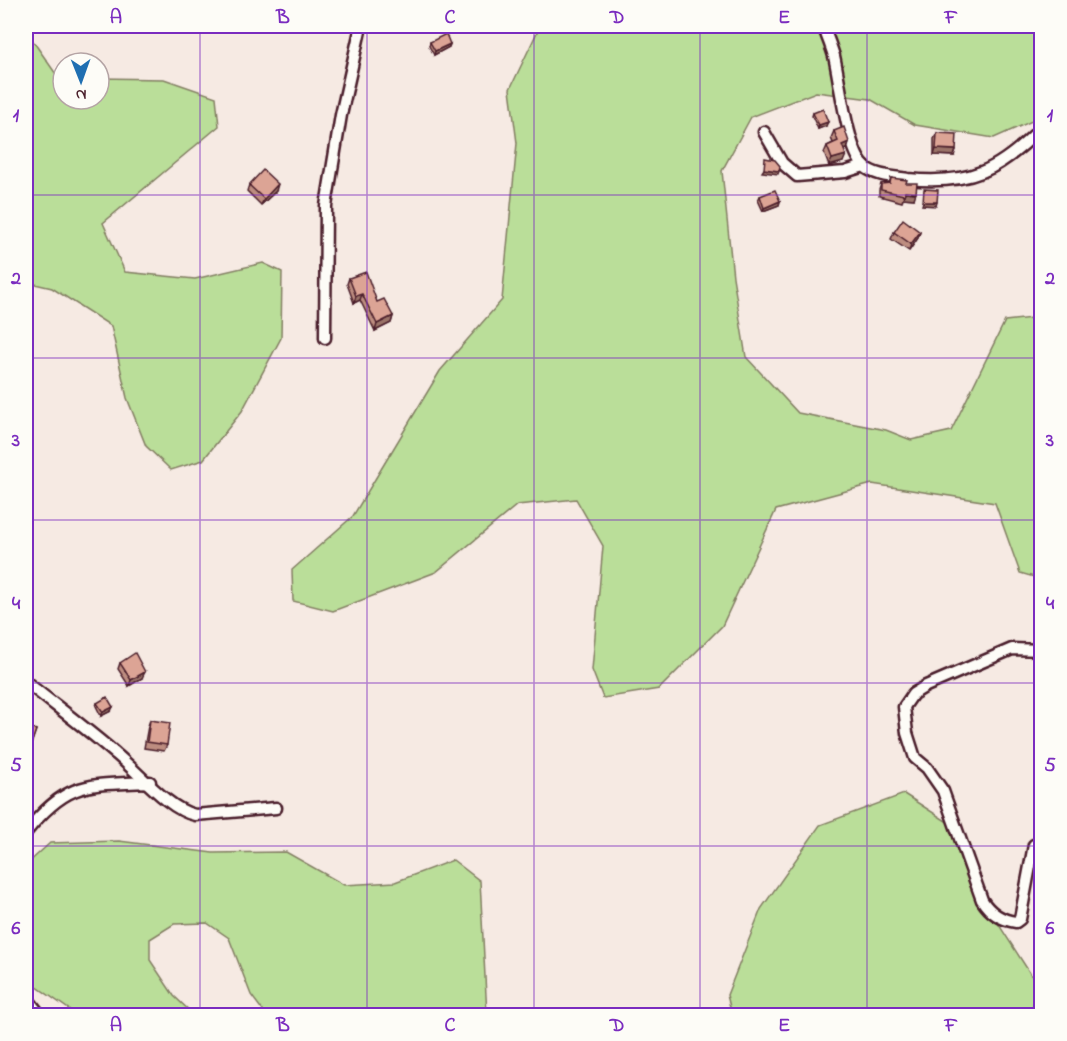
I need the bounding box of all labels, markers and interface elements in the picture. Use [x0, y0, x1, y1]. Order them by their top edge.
text: A [110, 4, 122, 33]
text: B [275, 4, 290, 33]
text: C [445, 4, 456, 33]
text: D [609, 4, 624, 33]
text: E [778, 4, 790, 33]
text: F [944, 4, 958, 33]
north arrow [51, 51, 111, 111]
text: N [75, 82, 87, 106]
text: 1 [13, 102, 20, 131]
text: 1 [1047, 102, 1054, 131]
text: 2 [10, 265, 21, 294]
text: 2 [1044, 265, 1055, 294]
text: 3 [11, 427, 20, 456]
text: 3 [1045, 427, 1054, 456]
text: 4 [12, 590, 21, 619]
text: 4 [1046, 590, 1055, 619]
text: 5 [10, 752, 22, 781]
text: 5 [1044, 752, 1056, 781]
text: 6 [12, 915, 21, 944]
text: 6 [1046, 915, 1055, 944]
text: A [110, 1012, 122, 1041]
text: B [275, 1012, 290, 1041]
text: C [445, 1012, 456, 1041]
text: D [609, 1012, 624, 1041]
text: E [778, 1012, 790, 1041]
text: F [944, 1012, 958, 1041]

